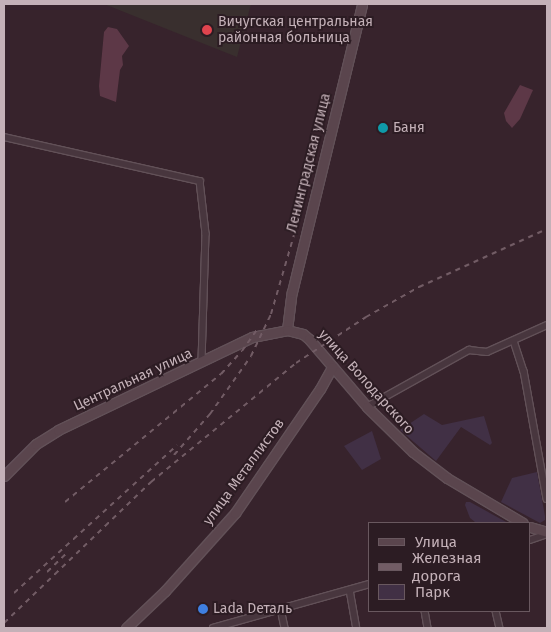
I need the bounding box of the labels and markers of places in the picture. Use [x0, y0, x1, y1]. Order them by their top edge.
place label: Вичугская центральная районная больница [218, 14, 373, 46]
marker: Вичугская центральная районная больница [200, 23, 214, 37]
place label: Баня [393, 120, 425, 136]
marker: Баня [377, 122, 389, 134]
place label: Lada Dеталь [213, 601, 292, 617]
marker: Lada Dеталь [197, 603, 209, 615]

